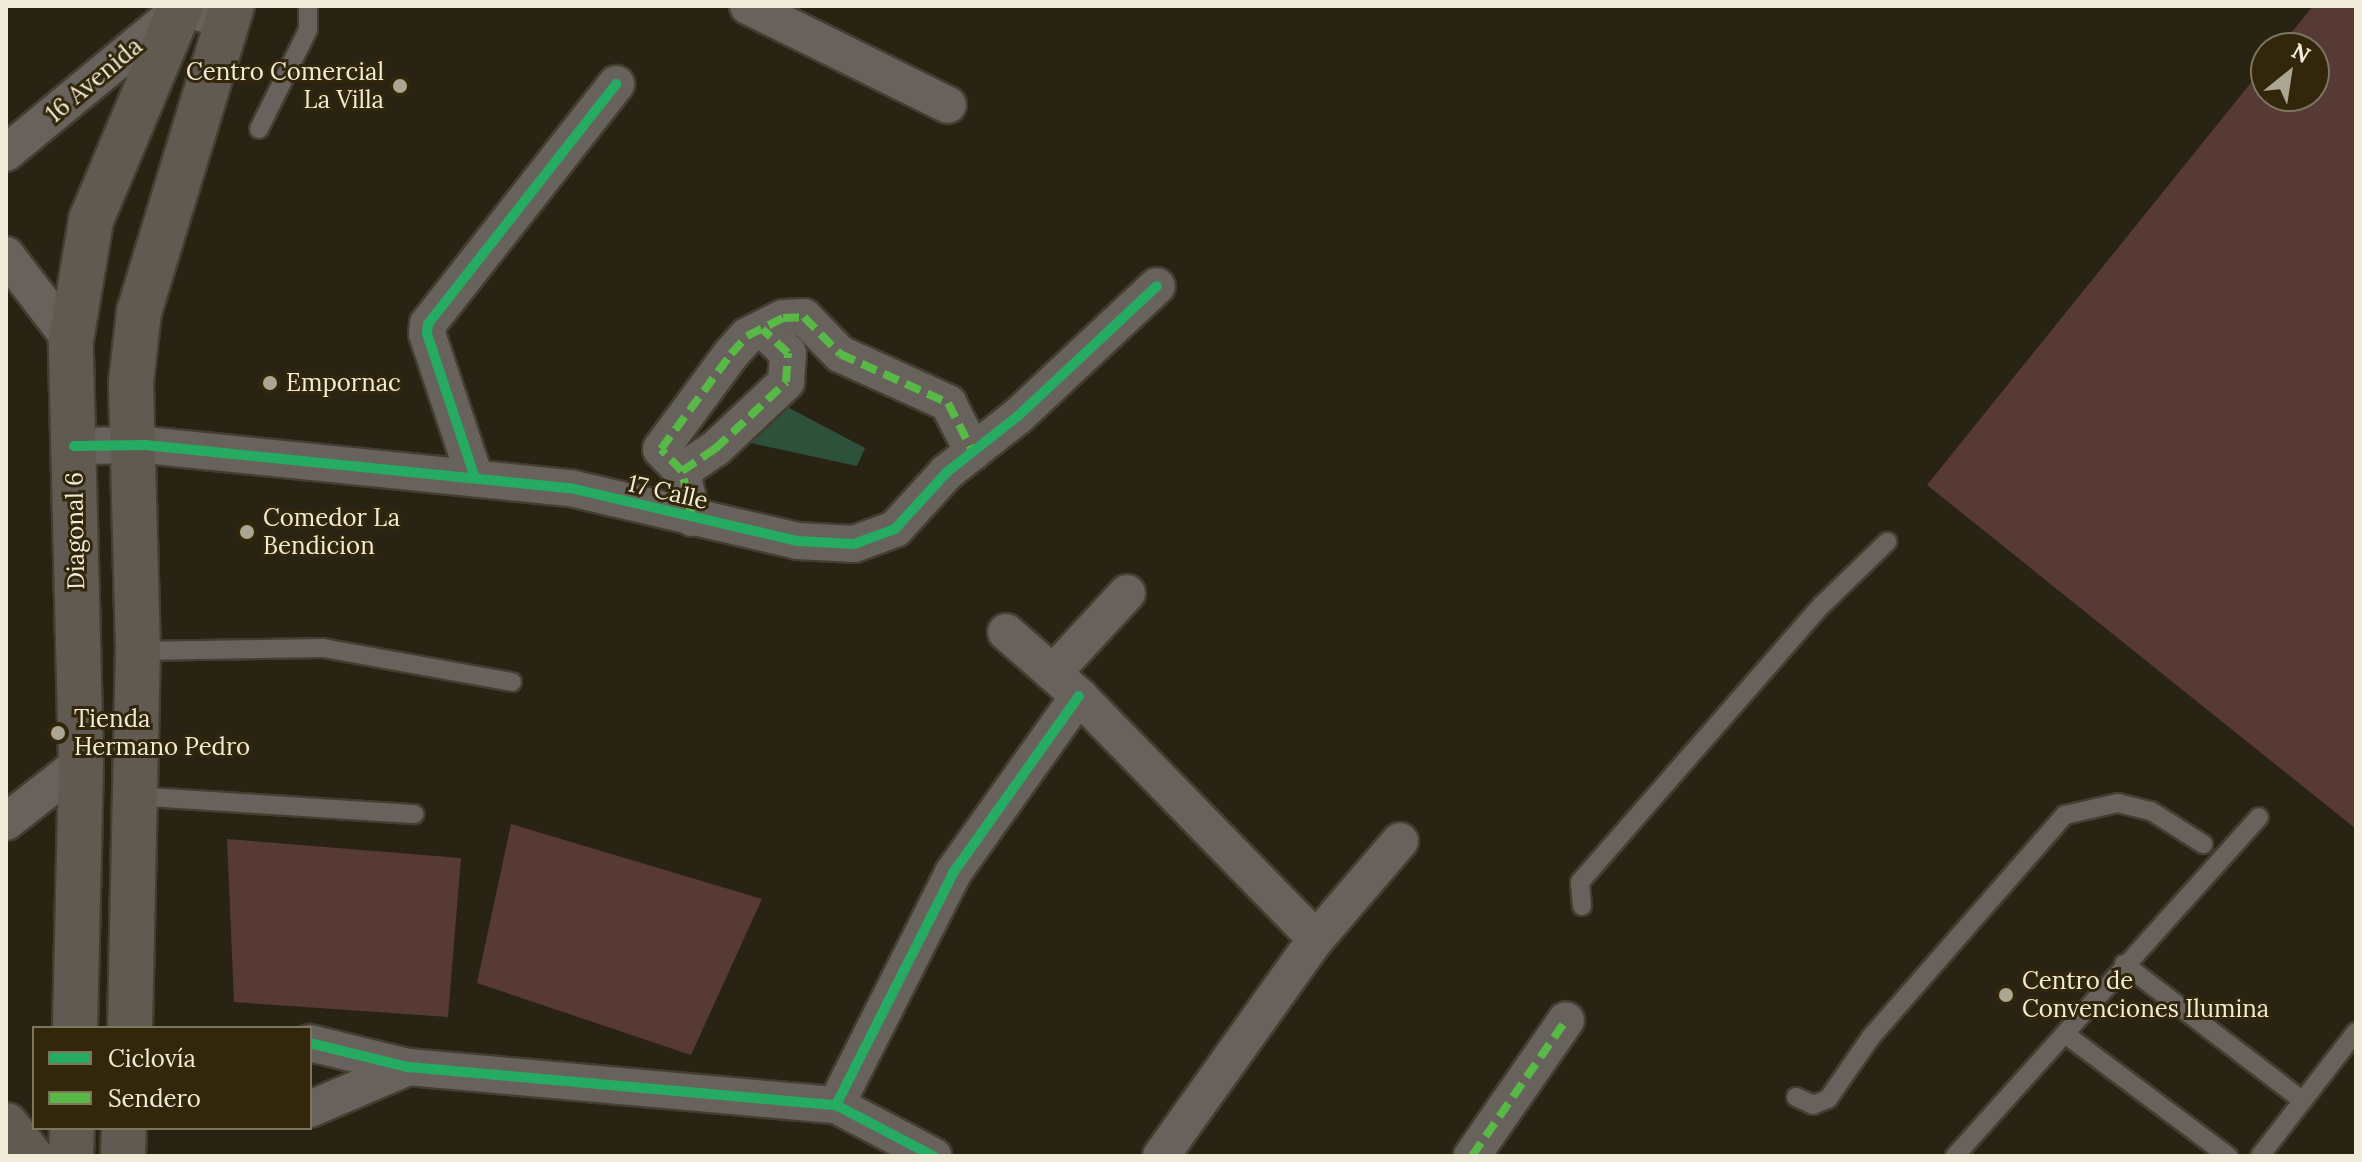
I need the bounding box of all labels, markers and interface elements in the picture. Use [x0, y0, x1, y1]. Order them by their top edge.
street label: 16 Avenida [40, 32, 148, 128]
north arrow [2250, 32, 2330, 112]
text: N [2287, 37, 2315, 69]
place label: Centro Comercial La Villa [186, 58, 384, 114]
marker: Centro Comercial La Villa [391, 77, 409, 95]
place label: Empornac [286, 369, 401, 397]
marker: Empornac [261, 374, 279, 392]
street label: 17 Calle [625, 469, 711, 515]
street label: Diagonal 6 [60, 472, 90, 590]
place label: Comedor La Bendicion [263, 504, 400, 560]
marker: Comedor La Bendicion [238, 523, 256, 541]
place label: Tienda Hermano Pedro [74, 705, 250, 761]
marker: Tienda Hermano Pedro [49, 724, 67, 742]
place label: Centro de Convenciones Ilumina [2022, 967, 2269, 1023]
marker: Centro de Convenciones Ilumina [1997, 986, 2015, 1004]
legend [32, 1026, 312, 1130]
text: Ciclovía [108, 1043, 196, 1074]
text: Sendero [108, 1083, 201, 1114]

